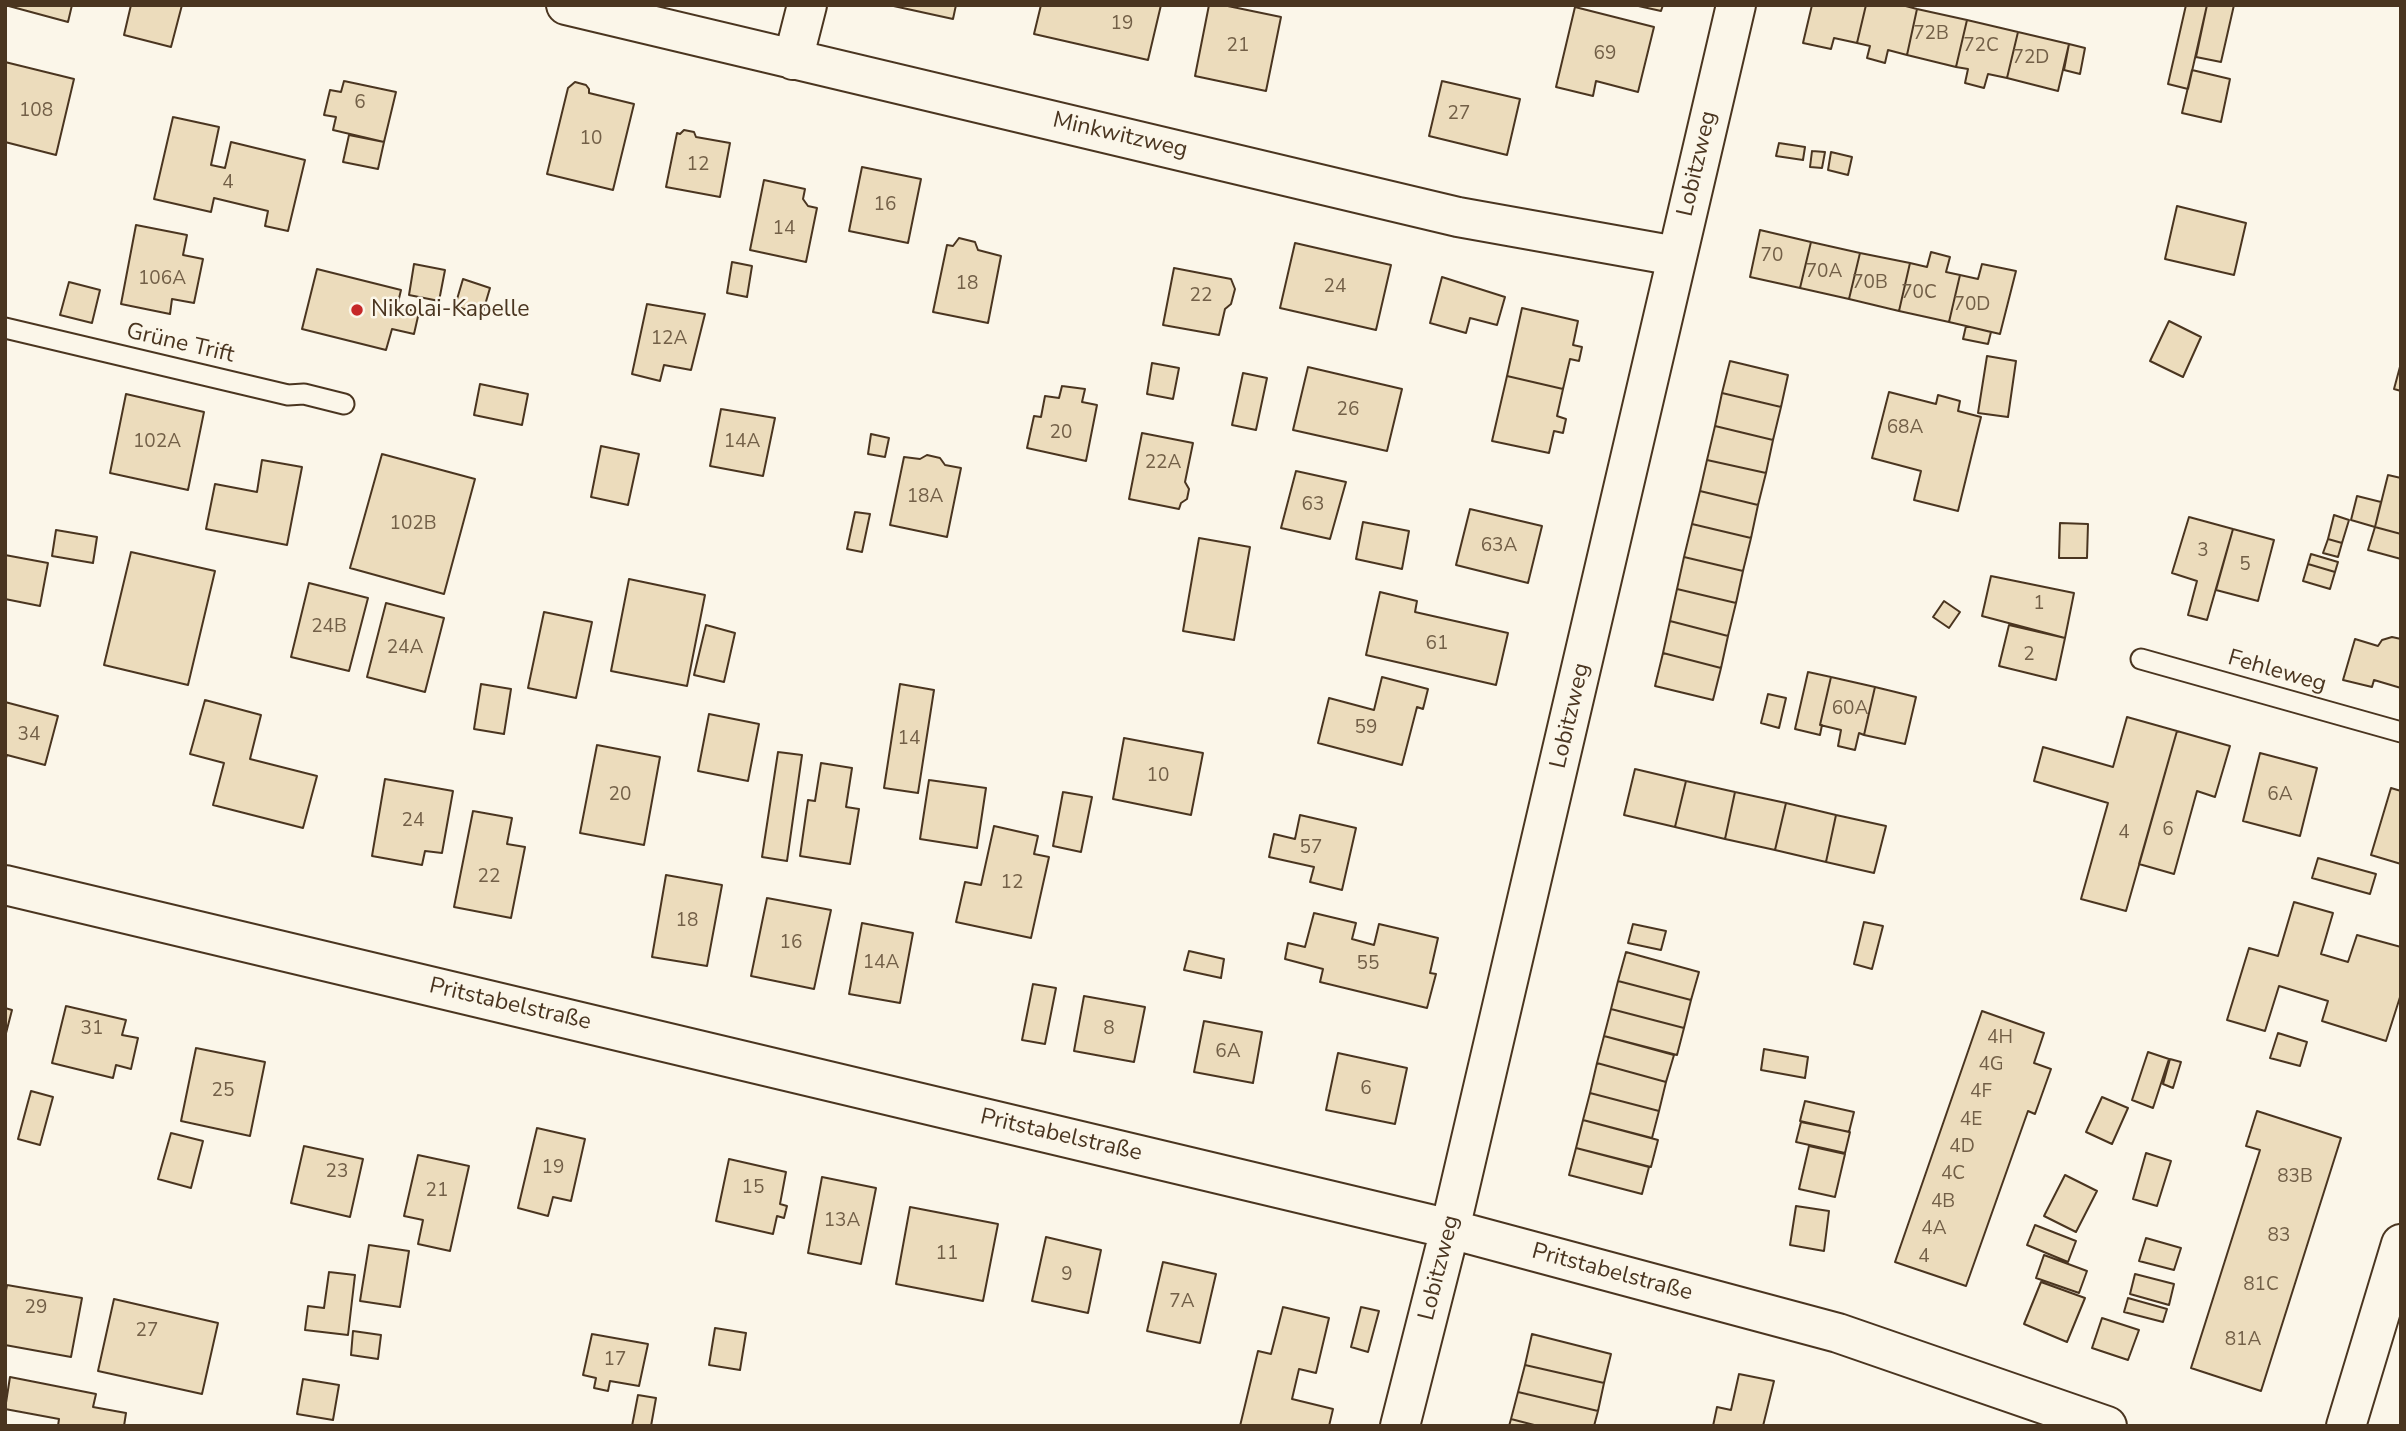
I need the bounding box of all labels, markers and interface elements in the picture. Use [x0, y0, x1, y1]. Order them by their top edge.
house number: 19 [1111, 13, 1133, 35]
house number: 72B [1913, 23, 1949, 45]
house number: 21 [1227, 35, 1249, 57]
house number: 72C [1963, 35, 1999, 57]
house number: 69 [1594, 43, 1616, 65]
house number: 72D [2013, 47, 2049, 69]
house number: 6 [354, 92, 366, 114]
house number: 108 [19, 100, 53, 122]
house number: 27 [1448, 103, 1470, 125]
street label: Minkwitzweg [1050, 107, 1190, 165]
street label: Lobitzweg [1672, 109, 1724, 219]
house number: 10 [580, 128, 602, 150]
house number: 12 [687, 154, 709, 176]
house number: 4 [222, 172, 234, 194]
house number: 16 [874, 194, 896, 216]
house number: 14 [773, 218, 795, 240]
house number: 70 [1761, 245, 1783, 267]
house number: 70A [1806, 261, 1842, 283]
house number: 106A [138, 268, 186, 290]
house number: 70B [1852, 272, 1888, 294]
house number: 18 [956, 273, 978, 295]
house number: 24 [1324, 276, 1346, 298]
house number: 70C [1901, 282, 1937, 304]
house number: 22 [1190, 285, 1212, 307]
house number: 70D [1954, 294, 1990, 316]
place label: Nikolai-Kapelle [371, 296, 529, 324]
marker: Nikolai-Kapelle [349, 302, 365, 318]
street label: Grüne Trift [123, 318, 237, 370]
house number: 12A [651, 328, 687, 350]
house number: 26 [1337, 399, 1359, 421]
house number: 68A [1887, 417, 1923, 439]
house number: 20 [1050, 422, 1072, 444]
house number: 102A [133, 431, 181, 453]
house number: 14A [724, 431, 760, 453]
house number: 22A [1145, 452, 1181, 474]
house number: 18A [907, 486, 943, 508]
house number: 63 [1302, 494, 1324, 516]
house number: 102B [389, 513, 437, 535]
house number: 63A [1481, 535, 1517, 557]
house number: 3 [2197, 540, 2209, 562]
house number: 5 [2239, 554, 2251, 576]
house number: 1 [2033, 593, 2045, 615]
house number: 24B [311, 616, 347, 638]
house number: 61 [1426, 633, 1448, 655]
house number: 24A [387, 637, 423, 659]
house number: 2 [2023, 644, 2035, 666]
street label: Fehleweg [2225, 645, 2329, 699]
street label: Lobitzweg [1545, 661, 1597, 771]
house number: 60A [1832, 698, 1868, 720]
house number: 59 [1355, 717, 1377, 739]
house number: 34 [18, 724, 40, 746]
house number: 14 [898, 728, 920, 750]
house number: 10 [1147, 765, 1169, 787]
house number: 20 [609, 784, 631, 806]
house number: 6A [2267, 784, 2293, 806]
house number: 24 [402, 810, 424, 832]
house number: 6 [2162, 819, 2174, 841]
house number: 4 [2118, 822, 2130, 844]
house number: 57 [1300, 837, 1322, 859]
house number: 22 [478, 866, 500, 888]
house number: 12 [1001, 872, 1023, 894]
house number: 18 [676, 910, 698, 932]
house number: 16 [780, 932, 802, 954]
house number: 14A [863, 952, 899, 974]
house number: 55 [1357, 953, 1379, 975]
street label: Pritstabelstraße [426, 973, 594, 1037]
house number: 31 [81, 1018, 103, 1040]
house number: 8 [1103, 1018, 1115, 1040]
house number: 4H [1987, 1027, 2013, 1049]
house number: 6A [1215, 1041, 1241, 1063]
house number: 4G [1978, 1054, 2004, 1076]
house number: 6 [1360, 1078, 1372, 1100]
house number: 25 [212, 1080, 234, 1102]
house number: 4F [1970, 1081, 1992, 1103]
street label: Pritstabelstraße [977, 1104, 1145, 1168]
house number: 4E [1960, 1109, 1982, 1131]
house number: 4D [1949, 1136, 1975, 1158]
house number: 19 [542, 1157, 564, 1179]
house number: 23 [326, 1161, 348, 1183]
house number: 4C [1941, 1163, 1965, 1185]
house number: 83B [2277, 1166, 2313, 1188]
house number: 15 [742, 1177, 764, 1199]
house number: 21 [426, 1180, 448, 1202]
house number: 4B [1931, 1191, 1955, 1213]
house number: 13A [824, 1210, 860, 1232]
street label: Lobitzweg [1414, 1213, 1466, 1323]
house number: 4A [1921, 1218, 1947, 1240]
house number: 83 [2268, 1225, 2290, 1247]
street label: Pritstabelstraße [1529, 1238, 1695, 1308]
house number: 11 [936, 1243, 958, 1265]
house number: 4 [1918, 1246, 1930, 1268]
house number: 9 [1061, 1264, 1073, 1286]
house number: 81C [2243, 1274, 2279, 1296]
house number: 7A [1169, 1291, 1195, 1313]
house number: 29 [25, 1297, 47, 1319]
house number: 27 [136, 1320, 158, 1342]
house number: 81A [2225, 1329, 2261, 1351]
house number: 17 [604, 1349, 626, 1371]

